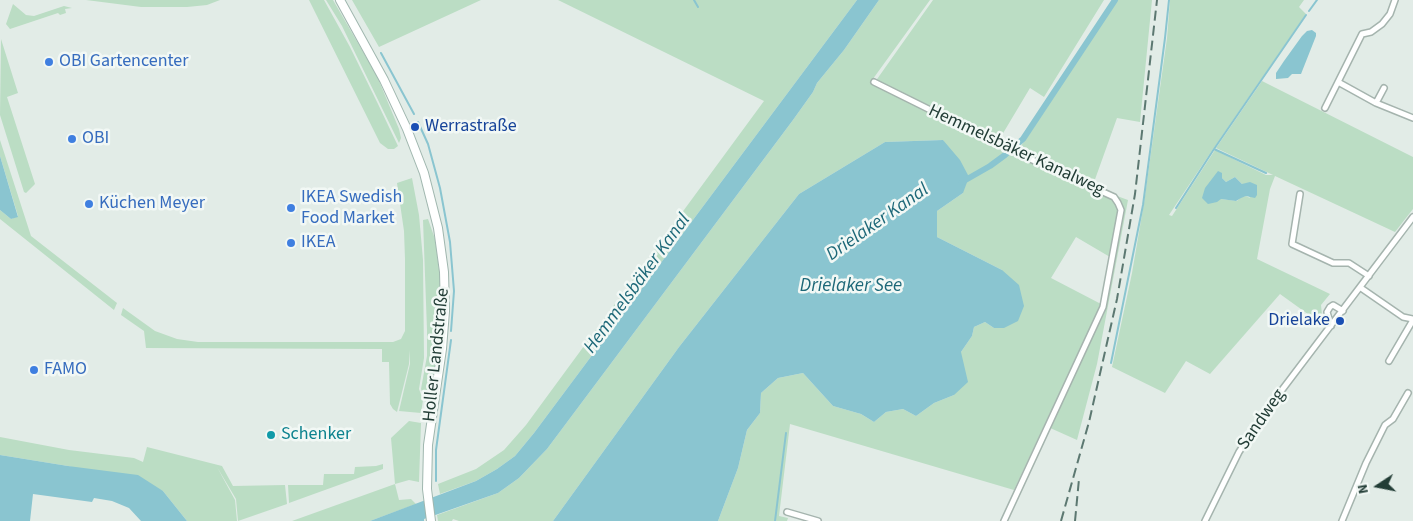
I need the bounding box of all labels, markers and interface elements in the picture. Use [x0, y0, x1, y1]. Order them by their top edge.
place label: OBI Gartencenter [59, 51, 189, 73]
marker: OBI Gartencenter [43, 56, 55, 68]
street label: Hemmelsbäker Kanalweg [925, 101, 1107, 201]
place label: Werrastraße [425, 116, 517, 138]
marker: Werrastraße [409, 121, 421, 133]
place label: OBI [82, 128, 109, 150]
marker: OBI [66, 133, 78, 145]
water label: Drielaker Kanal [822, 179, 934, 267]
place label: IKEA Swedish Food Market [301, 187, 402, 230]
place label: Küchen Meyer [99, 193, 205, 215]
marker: Küchen Meyer [83, 198, 95, 210]
marker: IKEA Swedish Food Market [285, 202, 297, 214]
water label: Hemmelsbäker Kanal [580, 210, 696, 358]
place label: IKEA [301, 232, 335, 254]
marker: IKEA [285, 237, 297, 249]
water label: Drielaker See [800, 276, 902, 298]
street label: Holler Landstraße [419, 287, 455, 423]
place label: Drielake [1268, 310, 1330, 332]
marker: Drielake [1334, 315, 1346, 327]
place label: FAMO [44, 359, 87, 381]
marker: FAMO [28, 364, 40, 376]
street label: Sandweg [1233, 385, 1291, 455]
place label: Schenker [281, 424, 351, 446]
marker: Schenker [265, 429, 277, 441]
north arrow [1353, 461, 1403, 511]
text: N [1353, 482, 1374, 495]

